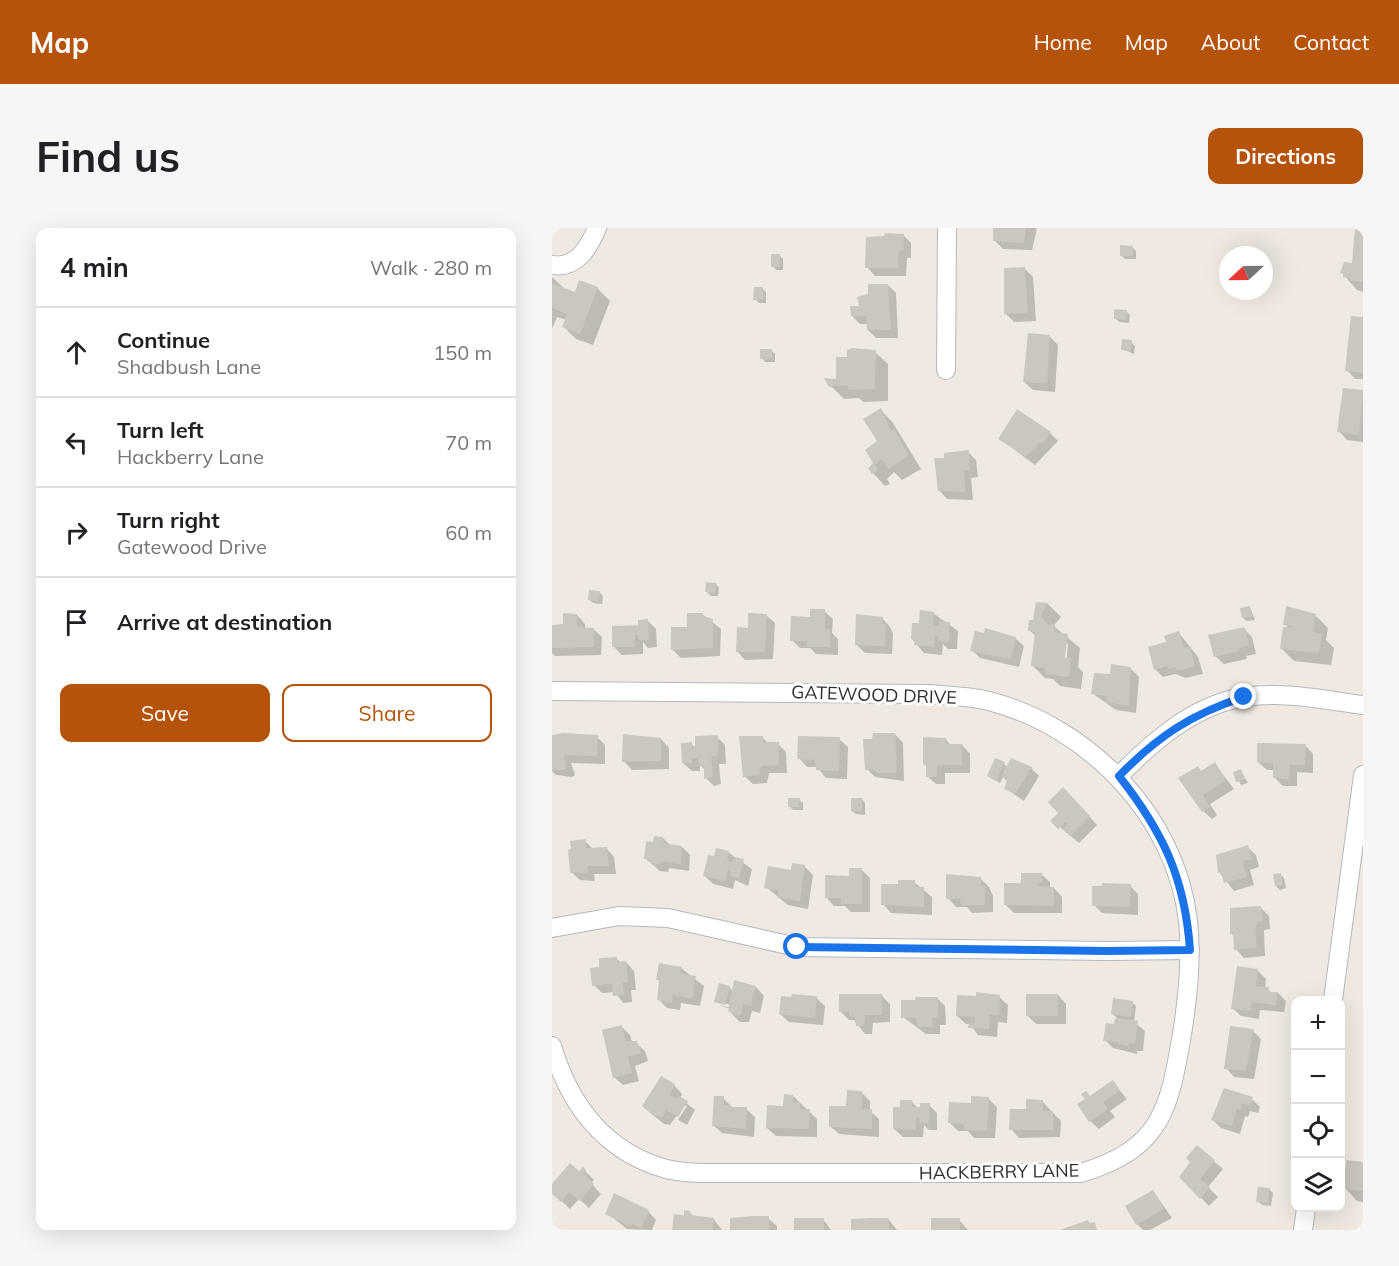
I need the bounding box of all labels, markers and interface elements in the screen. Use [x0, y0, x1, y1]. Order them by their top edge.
text: Map [30, 25, 89, 60]
text: Home [1034, 29, 1092, 55]
text: Map [1125, 29, 1168, 55]
text: About [1201, 29, 1260, 55]
text: Contact [1293, 29, 1369, 55]
button: Directions [1208, 128, 1363, 184]
text: Find us [36, 130, 180, 183]
north arrow [1219, 246, 1273, 300]
text: 4 min [60, 251, 129, 284]
text: Walk · 280 m [370, 255, 492, 280]
text: Continue [117, 326, 210, 354]
icon: ahead [60, 336, 93, 369]
text: 150 m [433, 340, 492, 365]
text: Shadbush Lane [117, 354, 261, 379]
text: Turn left [117, 416, 204, 444]
icon: left [60, 426, 93, 459]
text: 70 m [445, 430, 492, 455]
text: Hackberry Lane [117, 444, 264, 469]
text: Turn right [117, 506, 220, 534]
icon: right [60, 516, 93, 549]
text: 60 m [445, 520, 492, 545]
text: Gatewood Drive [117, 534, 267, 559]
icon: arrive [60, 606, 93, 639]
text: Arrive at destination [117, 608, 332, 636]
street label: GATEWOOD DRIVE [791, 680, 957, 709]
route end [1230, 683, 1256, 709]
button: Save [60, 684, 270, 742]
button: Share [282, 684, 492, 742]
route start [783, 933, 809, 959]
map controls [1291, 996, 1345, 1212]
button: + [1291, 996, 1345, 1050]
button: − [1291, 1050, 1345, 1104]
button: locate [1291, 1104, 1345, 1158]
button: layers [1291, 1158, 1345, 1212]
street label: HACKBERRY LANE [919, 1159, 1079, 1184]

